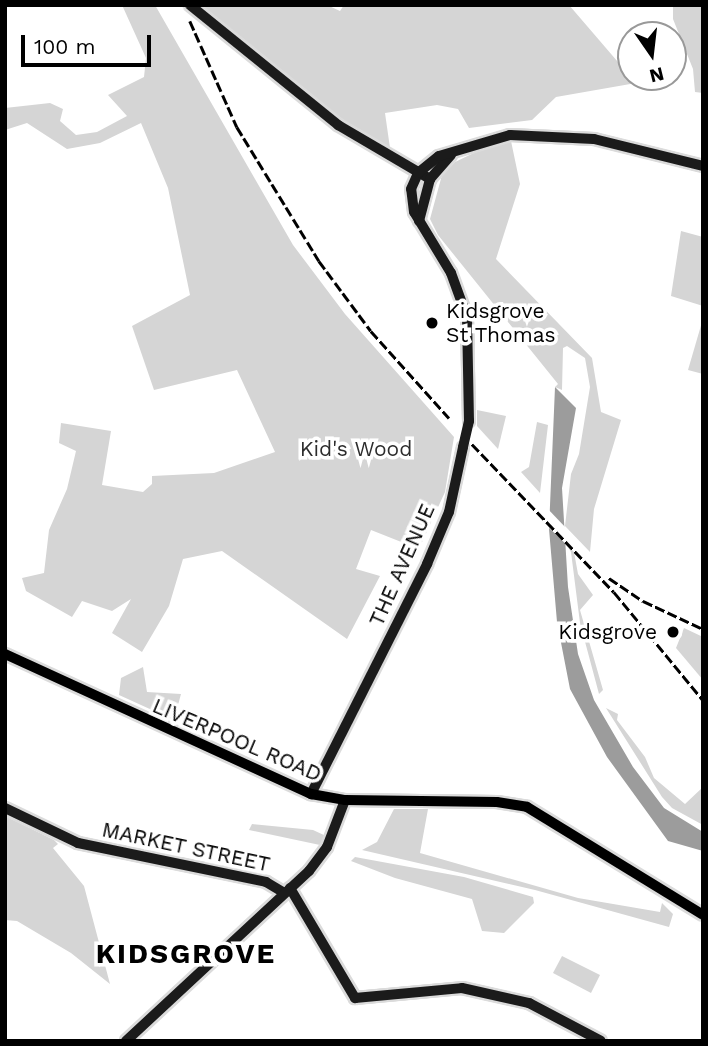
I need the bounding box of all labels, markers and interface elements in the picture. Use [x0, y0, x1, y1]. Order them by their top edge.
scale bar [24, 21, 154, 65]
north arrow [617, 21, 687, 91]
text: 100 m [34, 34, 96, 59]
text: N [647, 62, 666, 88]
place label: Kidsgrove St Thomas [446, 298, 556, 348]
marker: Kidsgrove St Thomas [424, 315, 440, 331]
park label: Kid's Wood [299, 436, 413, 462]
street label: THE AVENUE [364, 500, 440, 630]
place label: Kidsgrove [558, 619, 657, 645]
marker: Kidsgrove [663, 622, 683, 642]
street label: LIVERPOOL ROAD [148, 693, 326, 787]
street label: MARKET STREET [99, 817, 273, 877]
district label: KIDSGROVE [97, 937, 275, 971]

